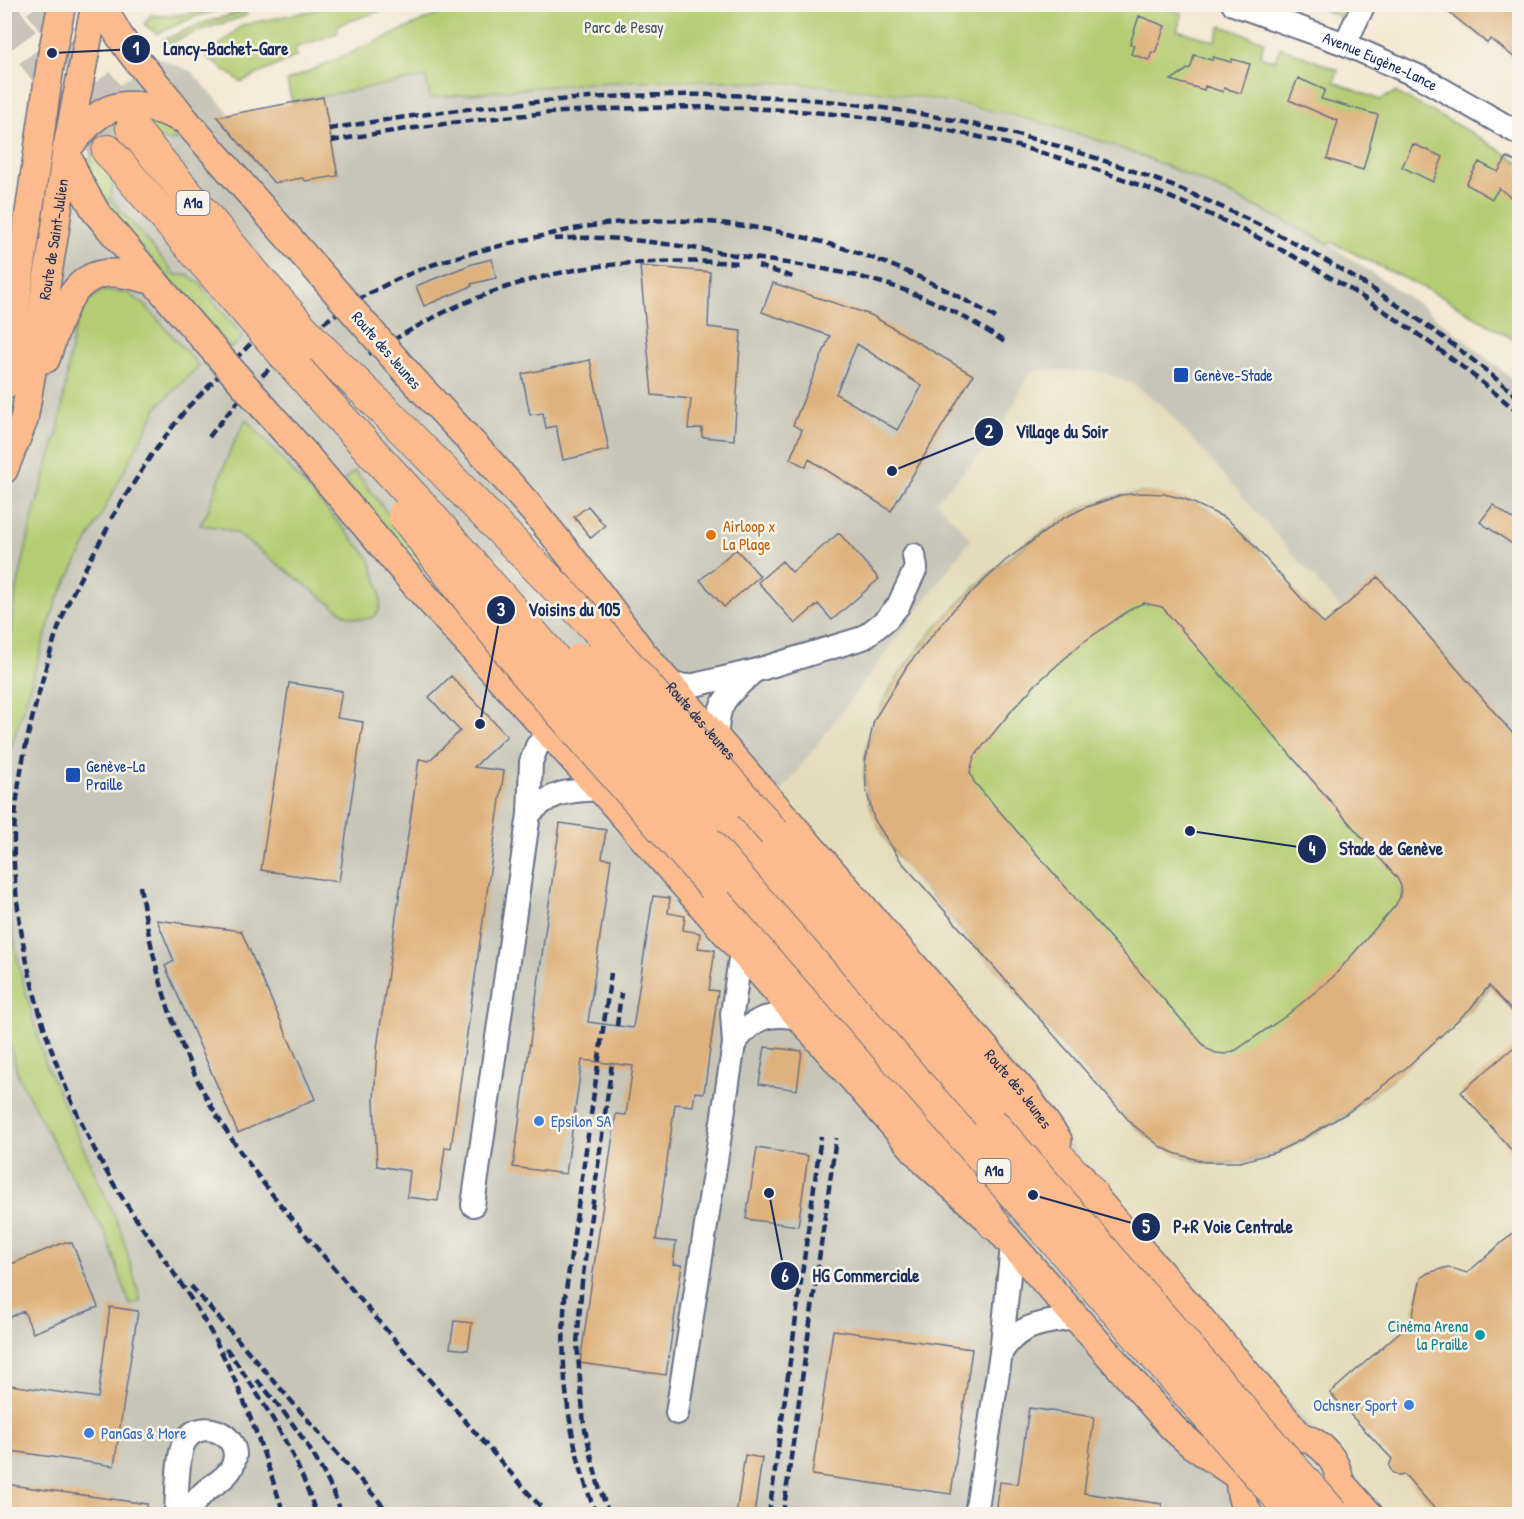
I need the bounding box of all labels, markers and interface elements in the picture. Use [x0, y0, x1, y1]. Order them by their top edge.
park label: Parc de Pesay [584, 16, 664, 38]
street label: Avenue Eugène-Lance [1320, 26, 1442, 96]
callout: Lancy-Bachet-Gare [121, 31, 300, 67]
text: 1 [133, 36, 140, 61]
text: Lancy-Bachet-Gare [164, 36, 289, 62]
street label: Route de Saint-Julien [33, 177, 73, 301]
road number: A1a [176, 191, 210, 215]
street label: Route des Jeunes [347, 306, 427, 394]
place label: Genève-Stade [1194, 364, 1273, 386]
marker: Genève-Stade [1172, 366, 1190, 384]
callout: Village du Soir [974, 414, 1121, 450]
text: 2 [985, 419, 994, 444]
text: Village du Soir [1015, 419, 1109, 445]
place label: Airloop x La Plage [723, 515, 775, 555]
marker: Airloop x La Plage [704, 528, 718, 542]
callout: Voisins du 105 [486, 592, 632, 628]
text: 3 [497, 597, 505, 622]
text: Voisins du 105 [528, 597, 620, 622]
street label: Route des Jeunes [661, 677, 741, 764]
place label: Genève-La Praille [86, 755, 145, 795]
marker: Genève-La Praille [64, 766, 82, 784]
callout: Stade de Genève [1297, 831, 1455, 867]
text: 4 [1309, 836, 1316, 861]
text: Stade de Genève [1339, 836, 1444, 861]
street label: Route des Jeunes [980, 1044, 1057, 1133]
place label: Epsilon SA [551, 1110, 612, 1132]
marker: Epsilon SA [532, 1114, 546, 1128]
road number: A1a [978, 1159, 1010, 1183]
callout: P+R Voie Centrale [1131, 1209, 1305, 1245]
text: 5 [1142, 1214, 1150, 1239]
text: P+R Voie Centrale [1173, 1214, 1294, 1239]
callout: HG Commerciale [770, 1258, 931, 1294]
text: 6 [781, 1263, 789, 1288]
text: HG Commerciale [813, 1263, 920, 1288]
place label: Cinéma Arena la Praille [1387, 1315, 1469, 1355]
marker: Cinéma Arena la Praille [1473, 1328, 1487, 1342]
place label: Ochsner Sport [1313, 1394, 1397, 1416]
marker: Ochsner Sport [1402, 1398, 1416, 1412]
place label: PanGas & More [101, 1422, 187, 1444]
marker: PanGas & More [82, 1426, 96, 1440]

